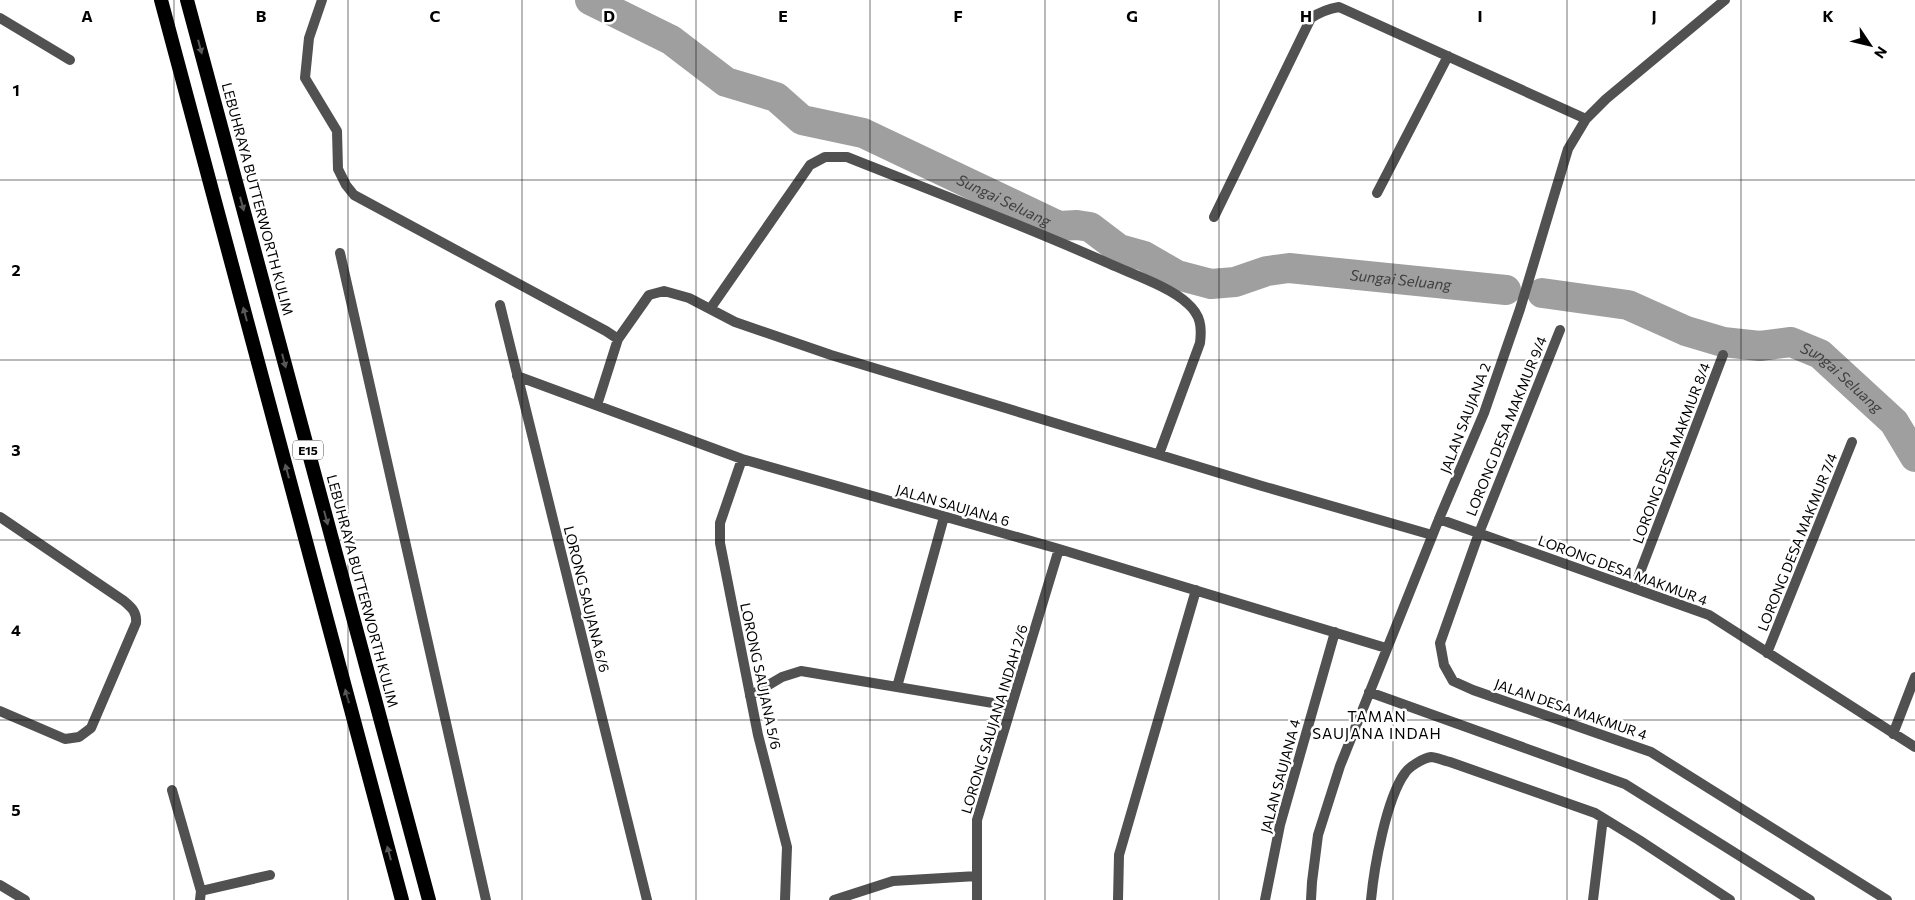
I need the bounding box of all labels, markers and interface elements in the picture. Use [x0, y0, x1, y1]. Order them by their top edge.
text: A [81, 6, 93, 25]
text: B [256, 6, 267, 25]
text: C [430, 6, 441, 25]
text: D [603, 6, 615, 25]
text: E [778, 6, 788, 25]
text: F [953, 6, 963, 25]
text: G [1126, 6, 1138, 25]
text: H [1300, 6, 1312, 25]
text: I [1477, 6, 1483, 25]
text: J [1651, 6, 1657, 25]
text: K [1822, 6, 1834, 25]
north arrow [1845, 20, 1895, 70]
one-way arrow [196, 40, 204, 55]
text: N [1871, 44, 1891, 62]
text: 1 [12, 80, 20, 99]
street label: LEBUHRAYA BUTTERWORTH KULIM [219, 81, 297, 317]
water label: Sungai Seluang [954, 170, 1055, 230]
one-way arrow [238, 196, 246, 212]
text: 2 [11, 260, 21, 279]
water label: Sungai Seluang [1349, 265, 1453, 294]
one-way arrow [241, 307, 249, 322]
street label: LORONG DESA MAKMUR 9/4 [1462, 333, 1550, 518]
water label: Sungai Seluang [1798, 338, 1887, 417]
one-way arrow [280, 353, 288, 369]
street label: JALAN SAUJANA 2 [1436, 360, 1494, 476]
street label: LORONG DESA MAKMUR 8/4 [1629, 360, 1714, 546]
text: 3 [11, 440, 21, 459]
road number: E15 [293, 440, 323, 460]
street label: LORONG DESA MAKMUR 7/4 [1753, 450, 1841, 633]
one-way arrow [283, 464, 291, 479]
street label: LEBUHRAYA BUTTERWORTH KULIM [324, 473, 402, 709]
street label: JALAN SAUJANA 6 [894, 481, 1012, 529]
one-way arrow [323, 511, 331, 526]
street label: LORONG SAUJANA 6/6 [561, 524, 613, 674]
street label: LORONG DESA MAKMUR 4 [1536, 531, 1711, 609]
street label: LORONG SAUJANA 5/6 [737, 601, 785, 751]
text: 4 [11, 620, 21, 639]
street label: LORONG SAUJANA INDAH 2/6 [957, 622, 1031, 816]
street label: JALAN DESA MAKMUR 4 [1492, 675, 1650, 743]
one-way arrow [343, 688, 351, 703]
district label: TAMAN SAUJANA INDAH [1312, 707, 1442, 742]
street label: JALAN SAUJANA 4 [1257, 717, 1304, 835]
text: 5 [11, 800, 21, 819]
one-way arrow [385, 845, 393, 860]

